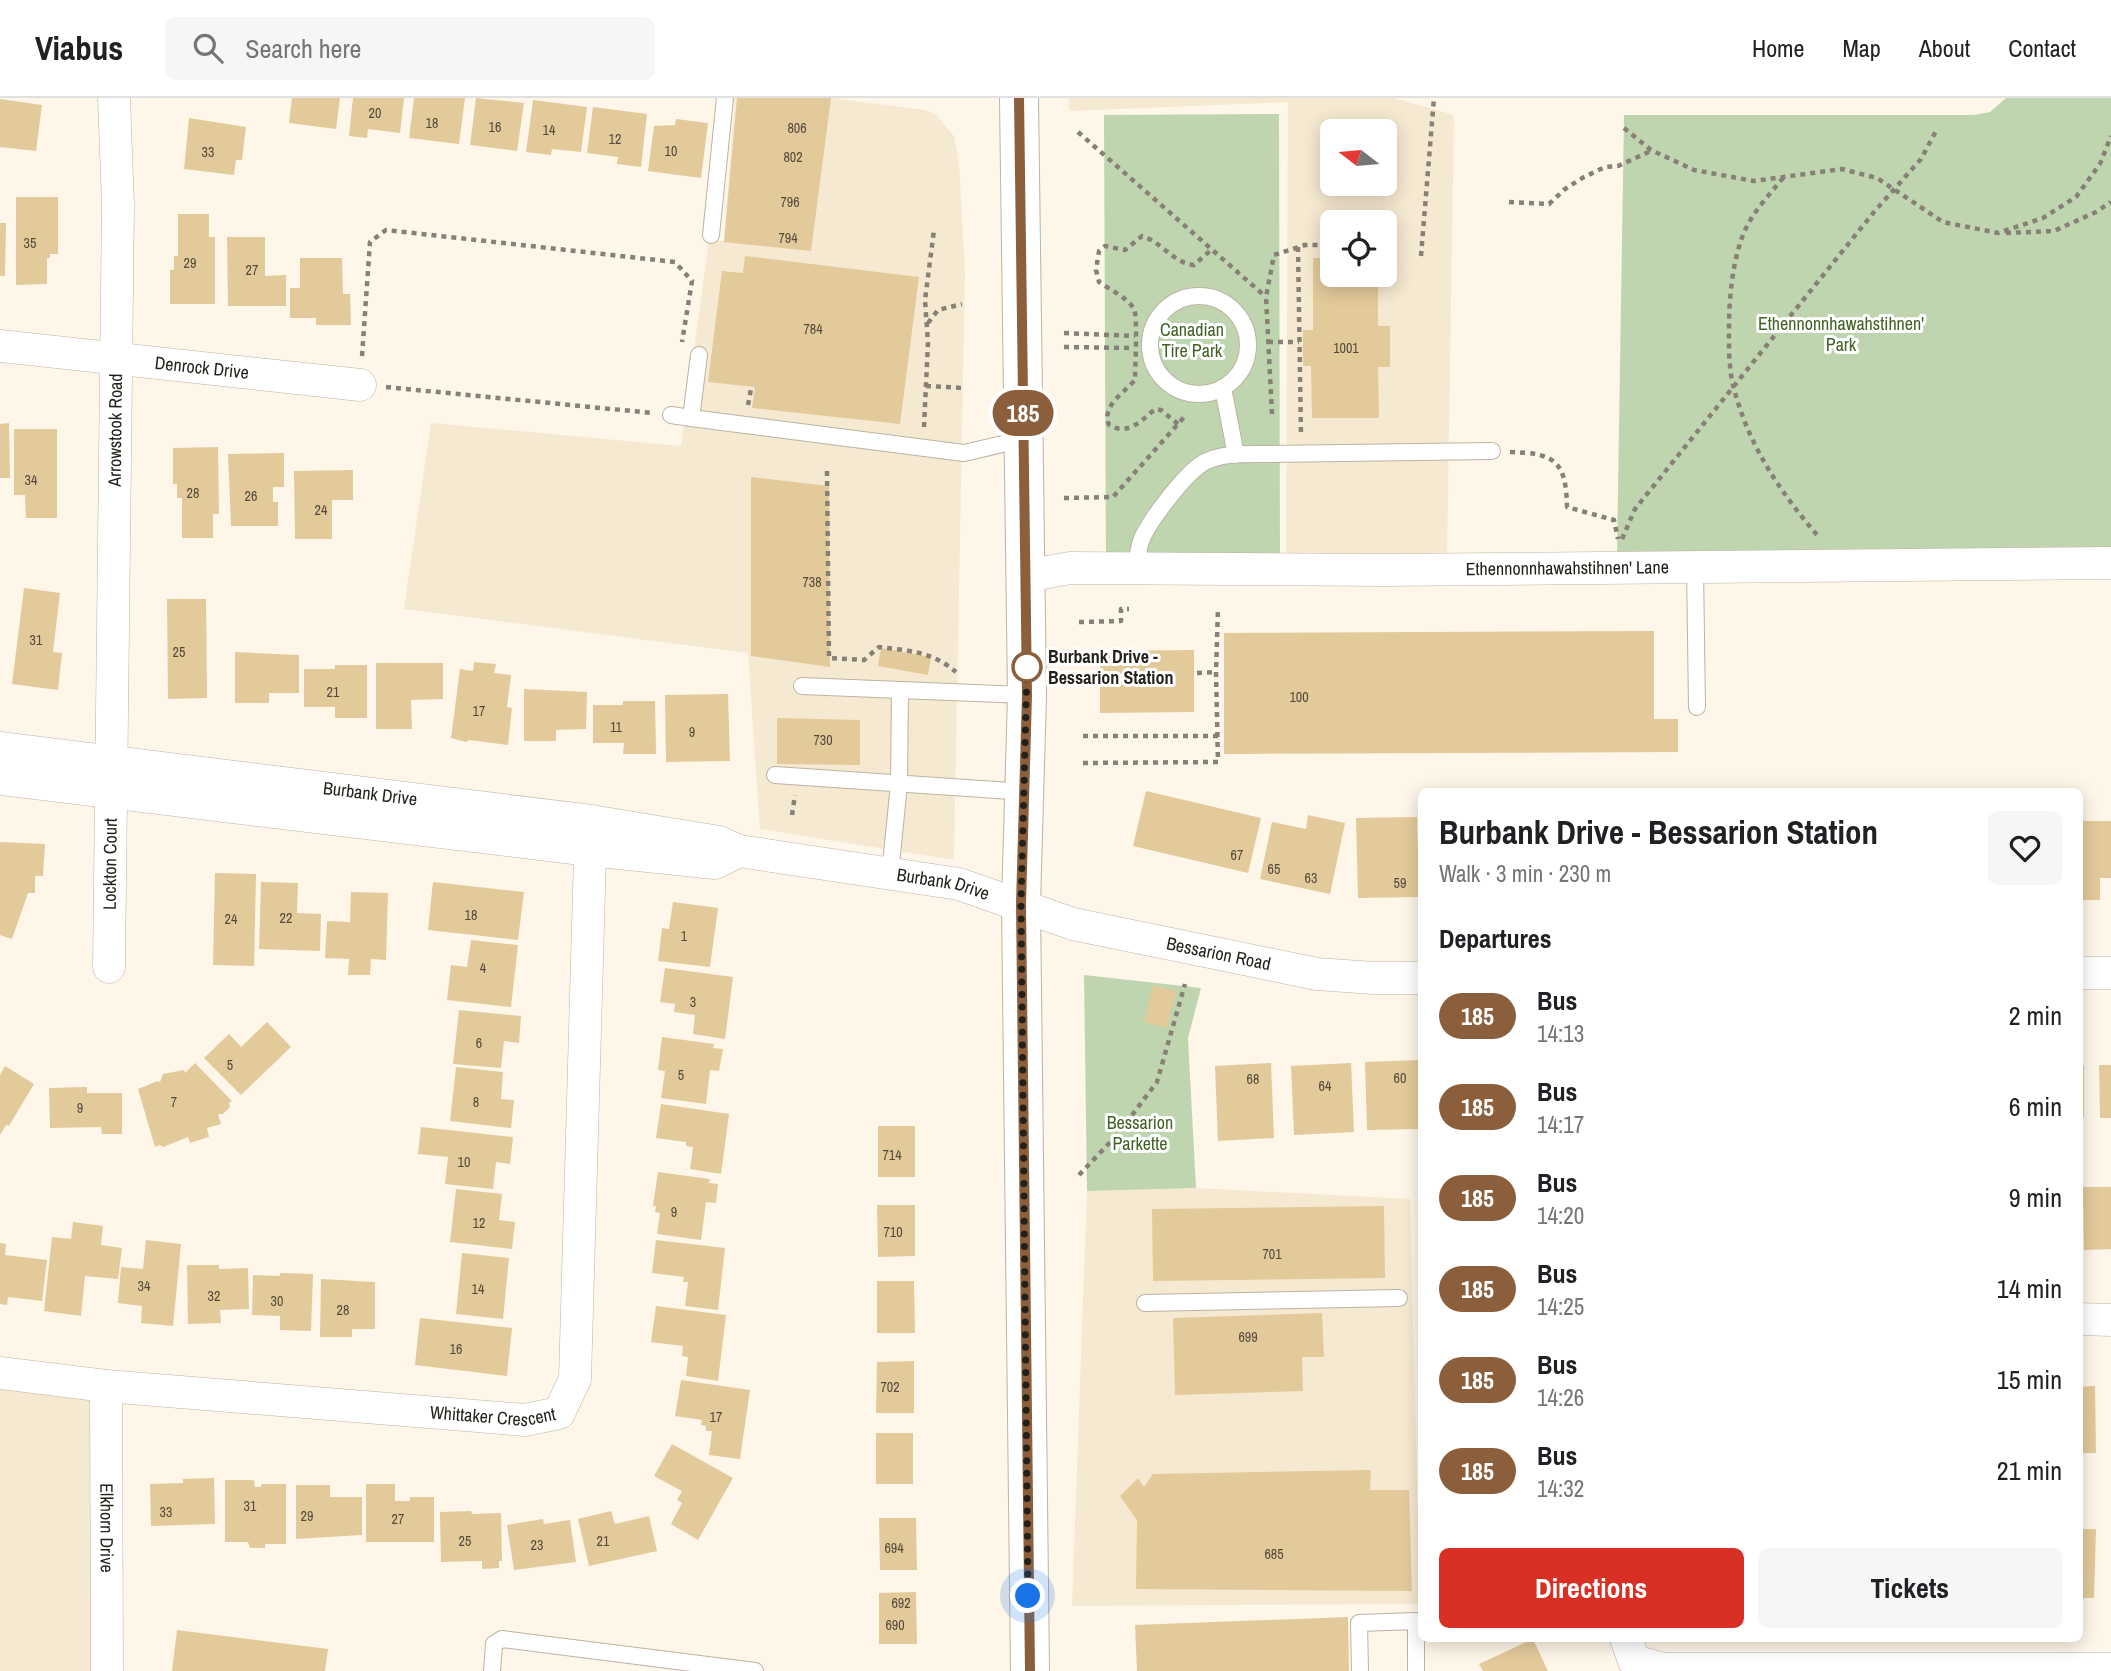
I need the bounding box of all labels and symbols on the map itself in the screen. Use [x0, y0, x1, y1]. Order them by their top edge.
house number: 20 [369, 104, 381, 122]
house number: 18 [426, 114, 438, 132]
house number: 16 [489, 118, 501, 136]
house number: 806 [787, 119, 807, 137]
north arrow [1320, 119, 1396, 196]
house number: 14 [543, 121, 556, 139]
house number: 12 [609, 130, 621, 148]
house number: 10 [665, 142, 677, 160]
house number: 33 [202, 143, 214, 161]
house number: 802 [783, 148, 803, 166]
house number: 796 [780, 193, 800, 211]
house number: 794 [778, 229, 798, 247]
house number: 35 [24, 234, 36, 252]
house number: 29 [184, 254, 196, 272]
house number: 27 [246, 261, 258, 279]
park label: Ethennonnhawahstihnen' Park [1758, 311, 1924, 357]
park label: Canadian Tire Park [1160, 317, 1224, 363]
house number: 784 [803, 320, 823, 338]
house number: 1001 [1333, 339, 1359, 357]
street label: Denrock Drive [154, 350, 250, 385]
street label: Arrowstook Road [102, 373, 128, 488]
line badge: 185 [983, 390, 1063, 436]
house number: 34 [25, 471, 38, 489]
house number: 28 [187, 484, 199, 502]
house number: 26 [245, 487, 257, 505]
house number: 24 [315, 501, 328, 519]
street label: Ethennonnhawahstihnen' Lane [1465, 554, 1669, 581]
house number: 738 [802, 573, 822, 591]
house number: 31 [30, 631, 43, 649]
house number: 25 [173, 643, 185, 661]
place label: Burbank Drive - Bessarion Station [1048, 644, 1174, 690]
marker: Burbank Drive - Bessarion Station [1012, 652, 1042, 682]
house number: 21 [327, 683, 340, 701]
house number: 100 [1289, 688, 1309, 706]
house number: 17 [473, 702, 485, 720]
house number: 11 [610, 718, 623, 736]
house number: 9 [689, 723, 695, 741]
house number: 730 [813, 731, 833, 749]
street label: Burbank Drive [322, 775, 419, 811]
street label: Lockton Court [97, 818, 123, 910]
house number: 67 [1231, 846, 1243, 864]
house number: 65 [1268, 860, 1280, 878]
street label: Burbank Drive [895, 862, 993, 906]
house number: 63 [1305, 869, 1317, 887]
house number: 59 [1394, 874, 1406, 892]
house number: 18 [465, 906, 477, 924]
house number: 22 [280, 909, 292, 927]
house number: 24 [225, 910, 238, 928]
house number: 1 [681, 927, 688, 945]
street label: Bessarion Road [1164, 930, 1273, 976]
house number: 4 [480, 959, 487, 977]
house number: 3 [690, 993, 696, 1011]
house number: 6 [476, 1034, 482, 1052]
house number: 5 [227, 1056, 233, 1074]
house number: 5 [678, 1066, 684, 1084]
house number: 60 [1394, 1069, 1406, 1087]
house number: 68 [1247, 1070, 1259, 1088]
house number: 64 [1319, 1077, 1332, 1095]
house number: 7 [171, 1093, 177, 1111]
house number: 8 [473, 1093, 479, 1111]
house number: 9 [77, 1099, 83, 1117]
park label: Bessarion Parkette [1107, 1110, 1173, 1156]
house number: 714 [882, 1146, 902, 1164]
house number: 10 [458, 1153, 470, 1171]
house number: 9 [671, 1203, 677, 1221]
house number: 12 [473, 1214, 485, 1232]
house number: 710 [883, 1223, 903, 1241]
house number: 701 [1262, 1245, 1282, 1263]
house number: 34 [138, 1277, 151, 1295]
house number: 14 [472, 1280, 485, 1298]
house number: 32 [208, 1287, 220, 1305]
house number: 30 [271, 1292, 283, 1310]
house number: 28 [337, 1301, 349, 1319]
house number: 699 [1238, 1328, 1258, 1346]
house number: 16 [450, 1340, 462, 1358]
house number: 702 [880, 1378, 900, 1396]
street label: Whittaker Crescent [429, 1399, 558, 1432]
house number: 17 [710, 1408, 722, 1426]
street label: Elkhorn Drive [94, 1483, 120, 1573]
house number: 31 [244, 1497, 257, 1515]
house number: 33 [160, 1503, 172, 1521]
house number: 29 [301, 1507, 313, 1525]
house number: 27 [392, 1510, 404, 1528]
house number: 25 [459, 1532, 471, 1550]
house number: 21 [597, 1532, 610, 1550]
house number: 23 [531, 1536, 543, 1554]
house number: 694 [884, 1539, 904, 1557]
house number: 685 [1264, 1545, 1284, 1563]
your location [1010, 1578, 1045, 1613]
house number: 692 [891, 1594, 911, 1612]
house number: 690 [885, 1616, 905, 1634]

